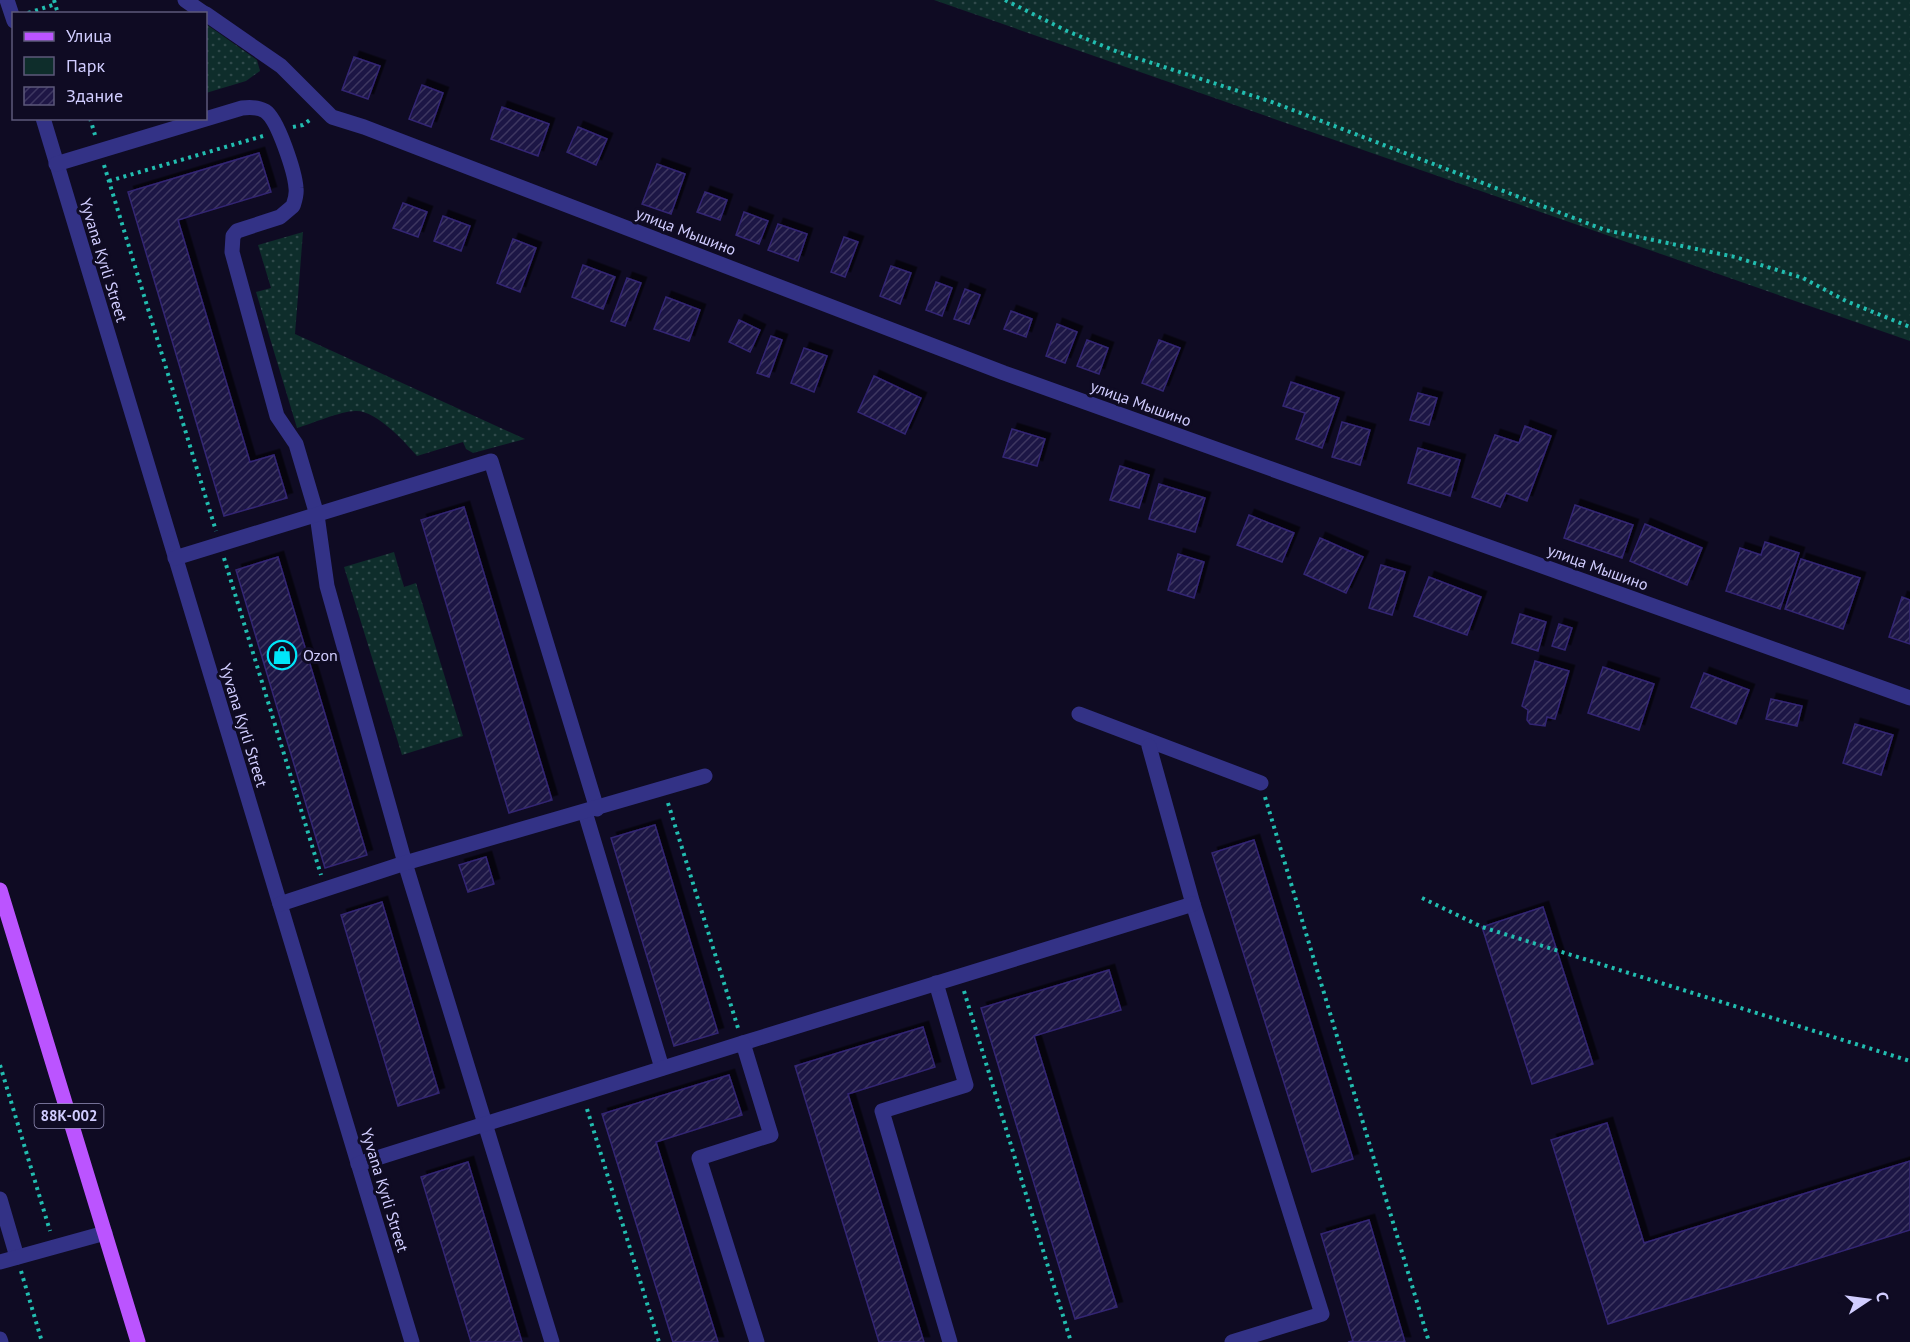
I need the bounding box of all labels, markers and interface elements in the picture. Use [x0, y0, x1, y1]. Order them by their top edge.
legend [12, 12, 207, 120]
text: Улица [66, 24, 112, 47]
text: Парк [66, 54, 106, 77]
text: Здание [66, 84, 123, 107]
street label: Yyvana Kyrli Street [76, 196, 132, 325]
street label: улица Мышино [633, 203, 739, 259]
street label: улица Мышино [1088, 375, 1194, 431]
street label: улица Мышино [1545, 539, 1651, 595]
shop icon: Ozon [266, 639, 298, 671]
place label: Ozon [303, 645, 338, 665]
street label: Yyvana Kyrli Street [216, 661, 272, 790]
road number: 88К-002 [34, 1104, 104, 1128]
street label: Yyvana Kyrli Street [357, 1126, 413, 1255]
north arrow [1838, 1270, 1898, 1330]
text: С [1872, 1290, 1893, 1303]

